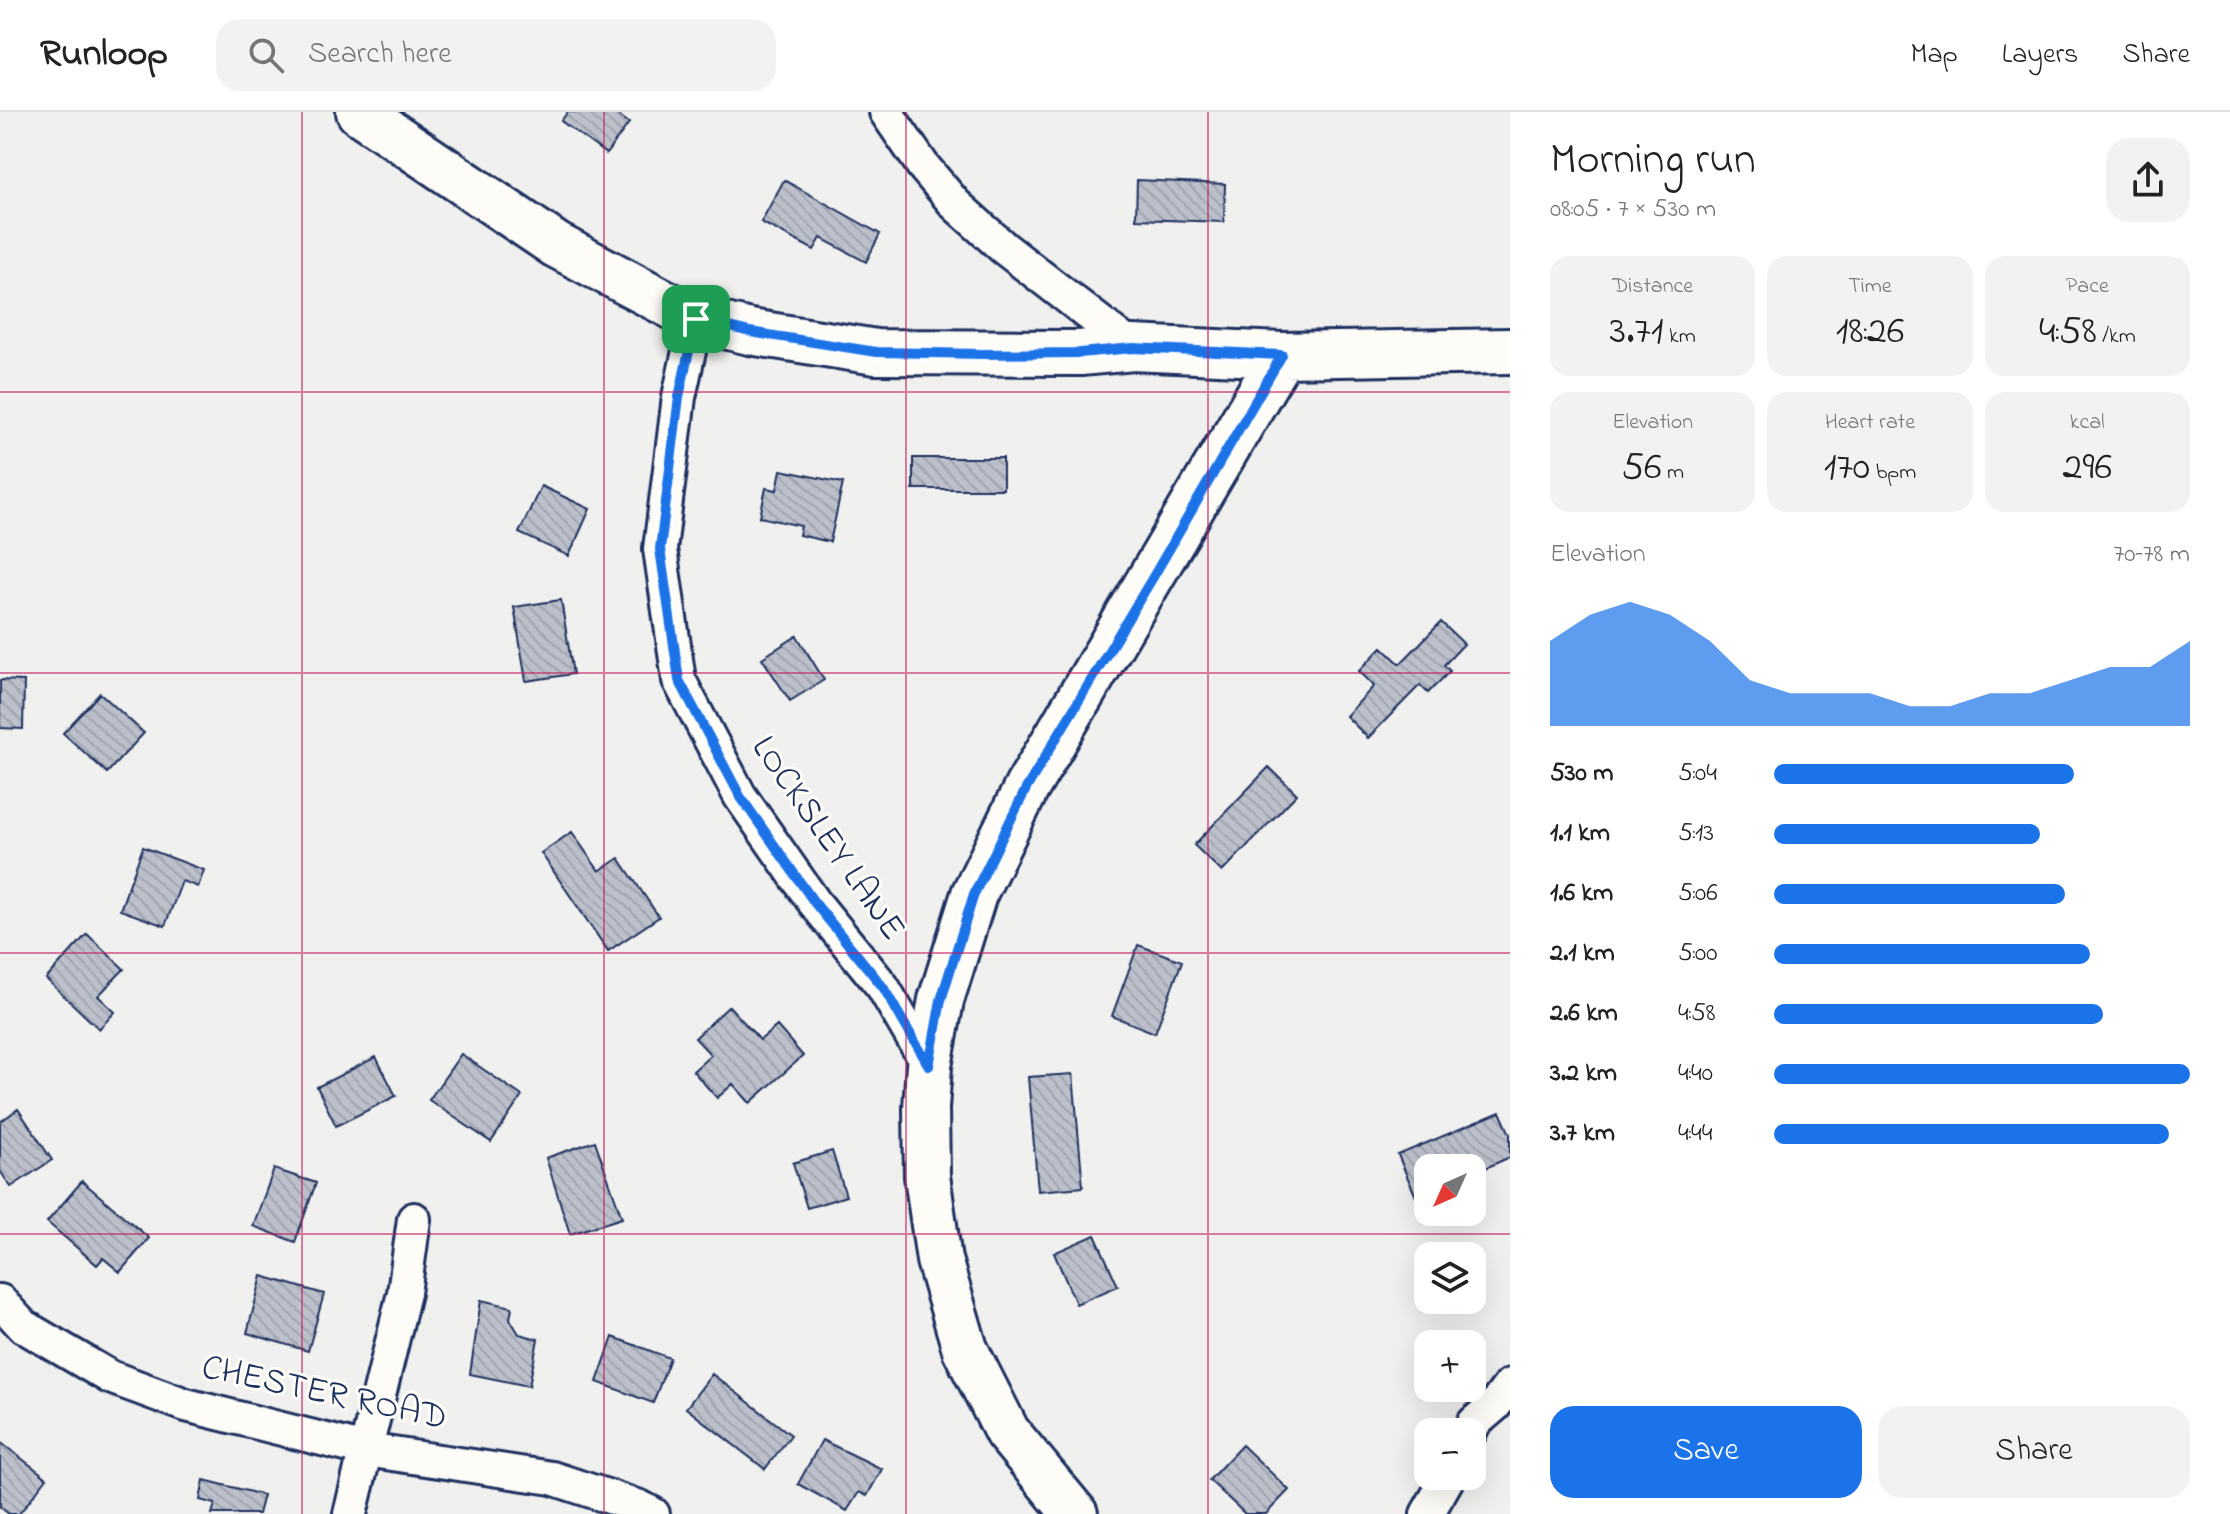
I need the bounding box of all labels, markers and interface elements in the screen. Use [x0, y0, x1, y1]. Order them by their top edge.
search box [216, 19, 776, 91]
text: Runloop [40, 27, 168, 83]
icon: search [244, 33, 288, 77]
text: Search here [308, 33, 452, 77]
text: Map [1910, 35, 1958, 76]
text: Layers [2002, 35, 2078, 76]
text: Share [2122, 35, 2190, 76]
text: Morning run [1550, 129, 1756, 193]
button: share [2106, 138, 2190, 222]
text: 08:05 · 7 × 530 m [1550, 191, 1716, 229]
text: Distance [1612, 271, 1693, 303]
text: Time [1848, 271, 1892, 303]
text: Pace [2066, 271, 2109, 303]
pin [662, 285, 730, 353]
icon: arrive [674, 297, 718, 341]
text: 3.71 [1610, 303, 1664, 362]
text: 18:26 [1836, 303, 1904, 362]
text: 4:58 [2039, 303, 2097, 362]
text: km [1664, 321, 1696, 353]
text: /km [2097, 321, 2136, 353]
text: Elevation [1612, 407, 1693, 439]
text: Heart rate [1825, 407, 1915, 439]
text: kcal [2070, 407, 2105, 439]
text: 56 [1621, 439, 1662, 498]
text: 170 [1824, 439, 1870, 498]
text: 296 [2063, 439, 2112, 498]
text: m [1662, 457, 1684, 489]
text: bpm [1870, 457, 1916, 489]
text: Elevation [1550, 536, 1646, 574]
text: 70–78 m [2113, 536, 2190, 574]
street label: LOCKSLEY LANE [737, 726, 917, 952]
text: 530 m [1550, 755, 1614, 793]
text: 5:04 [1678, 755, 1717, 793]
text: 1.1 km [1550, 815, 1610, 853]
text: 5:13 [1678, 815, 1714, 853]
text: 1.6 km [1550, 875, 1613, 913]
text: 5:06 [1678, 875, 1718, 913]
text: 2.1 km [1550, 935, 1615, 973]
text: 5:00 [1678, 935, 1718, 973]
text: 2.6 km [1550, 995, 1618, 1033]
text: 4:58 [1678, 995, 1716, 1033]
text: 3.2 km [1550, 1055, 1617, 1093]
text: 4:40 [1678, 1055, 1713, 1093]
text: 3.7 km [1550, 1115, 1615, 1153]
text: 4:44 [1678, 1115, 1712, 1153]
north arrow [1414, 1154, 1486, 1226]
map controls [1414, 1154, 1486, 1490]
button: layers [1414, 1242, 1486, 1314]
button: + [1414, 1330, 1486, 1402]
street label: CHESTER ROAD [196, 1342, 452, 1446]
button: Save [1550, 1406, 1862, 1498]
button: Share [1878, 1406, 2190, 1498]
button: − [1414, 1418, 1486, 1490]

